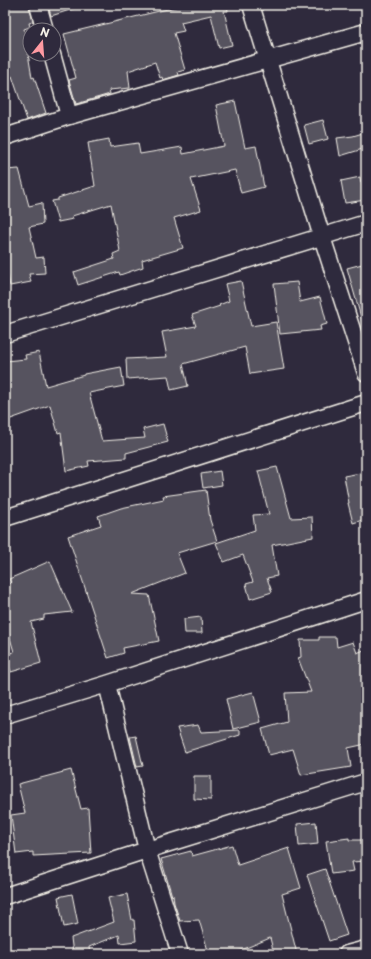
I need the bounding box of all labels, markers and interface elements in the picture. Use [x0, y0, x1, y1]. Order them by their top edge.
north arrow [22, 22, 62, 62]
text: N [38, 23, 52, 41]

